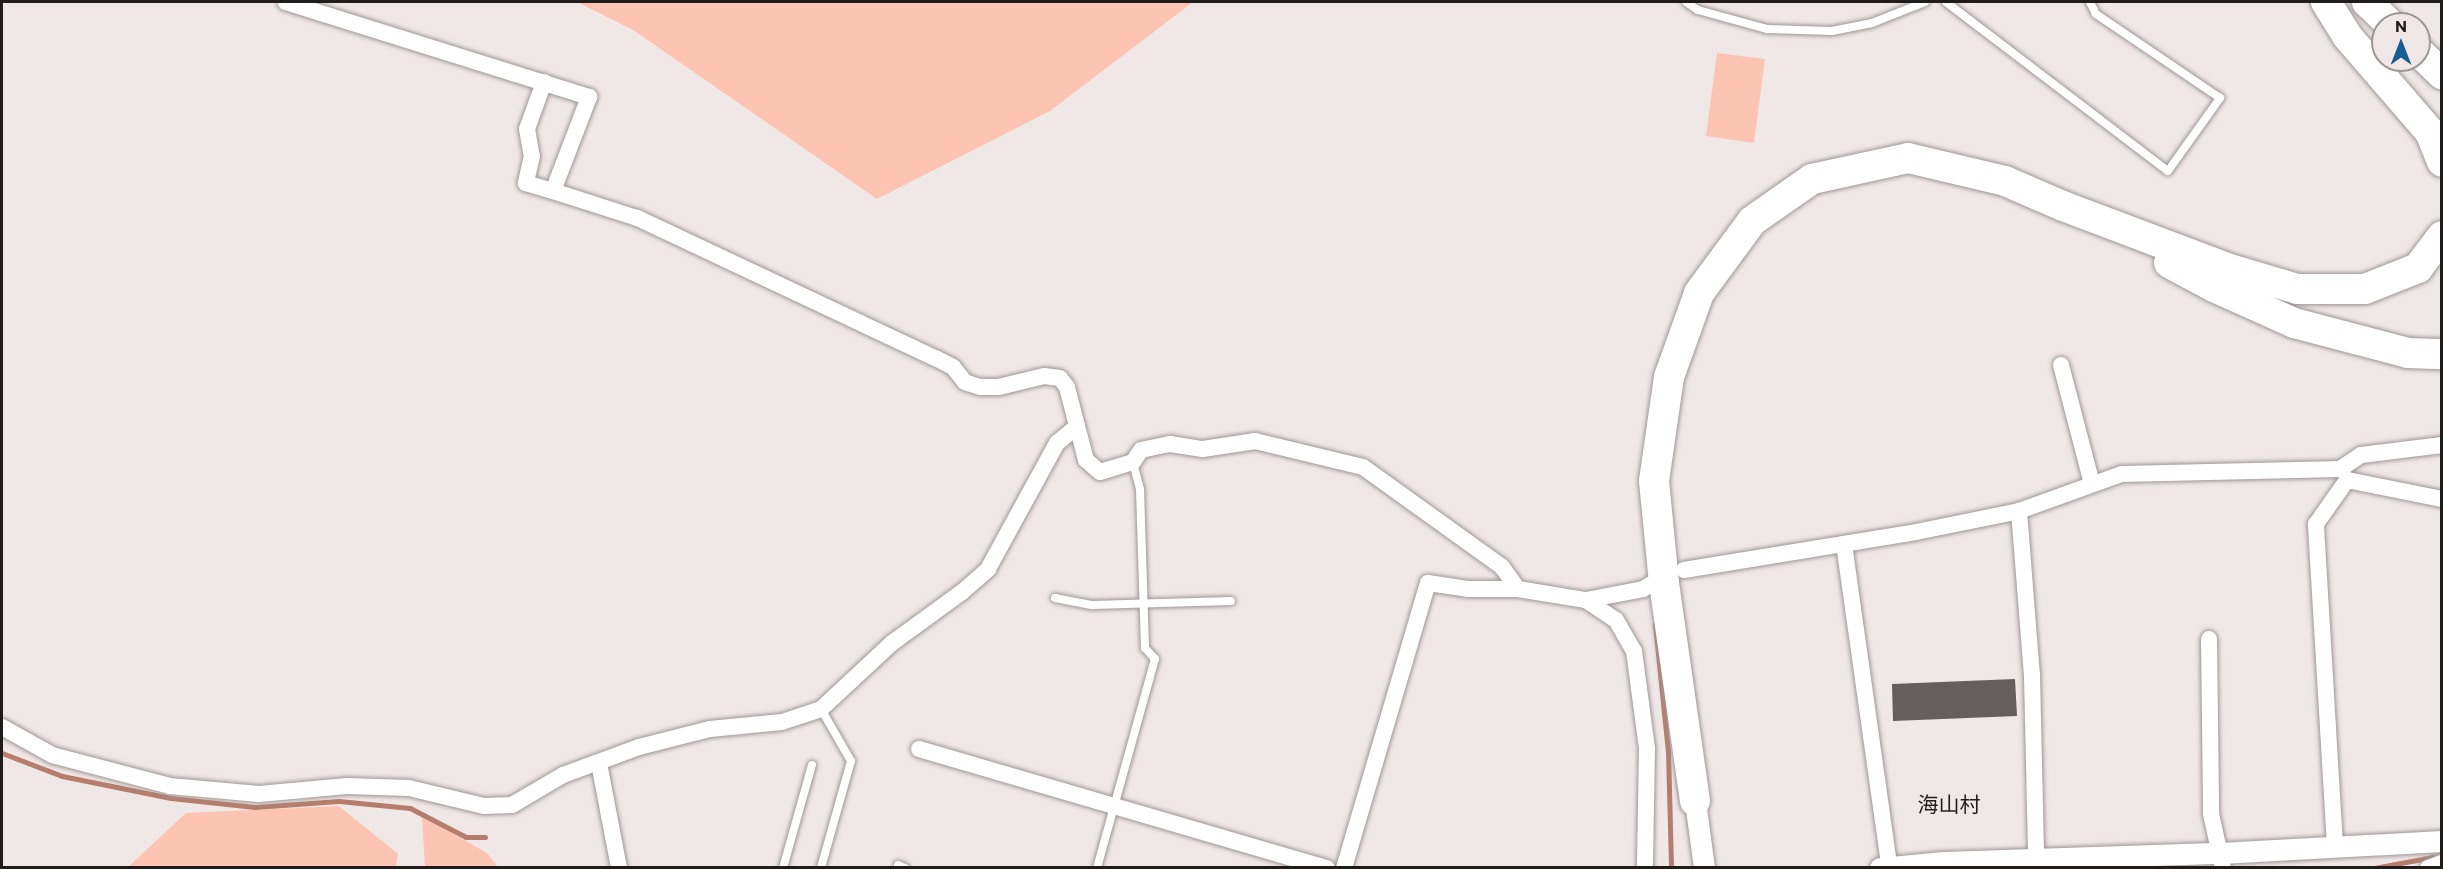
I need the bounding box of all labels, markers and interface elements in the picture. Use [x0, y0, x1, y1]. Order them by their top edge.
north arrow [2371, 12, 2431, 72]
text: N [2395, 16, 2407, 35]
district label: 海山村 [1918, 791, 1980, 817]

